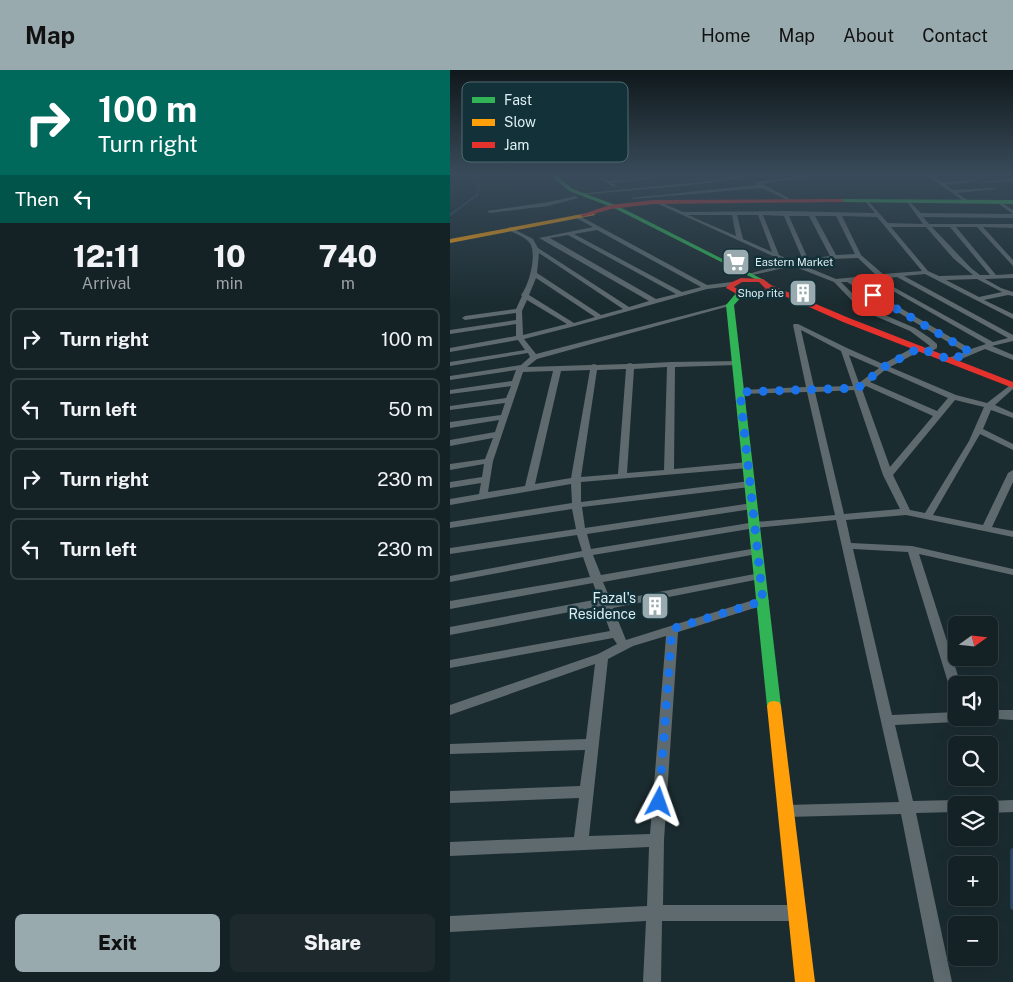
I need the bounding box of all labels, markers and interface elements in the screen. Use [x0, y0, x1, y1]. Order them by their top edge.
text: Map [25, 21, 75, 49]
text: Home [701, 25, 751, 46]
text: Map [779, 25, 815, 46]
text: About [843, 25, 894, 46]
text: Contact [922, 25, 988, 46]
legend [462, 82, 628, 162]
text: 100 m [98, 89, 197, 130]
icon: right [15, 90, 80, 155]
text: Fast [504, 92, 532, 108]
text: Slow [504, 114, 536, 130]
text: Turn right [98, 131, 198, 157]
text: Jam [504, 137, 529, 153]
icon: left [69, 185, 97, 213]
text: Then [15, 188, 59, 210]
text: 12:11 [73, 238, 140, 274]
text: 10 [213, 238, 246, 274]
text: 740 [319, 238, 377, 274]
supermarket icon: Eastern Market [721, 247, 751, 277]
place label: Eastern Market [755, 256, 833, 268]
text: Arrival [82, 274, 131, 293]
text: min [216, 274, 243, 293]
text: m [341, 274, 355, 293]
pin [852, 274, 894, 316]
building icon: Shop rite [788, 278, 818, 308]
icon: arrive [859, 281, 887, 309]
place label: Shop rite [738, 287, 784, 299]
icon: right [17, 325, 45, 353]
text: Turn right [60, 328, 149, 350]
text: 100 m [381, 328, 433, 350]
icon: left [17, 395, 45, 423]
text: Turn left [60, 398, 137, 420]
text: 50 m [388, 398, 433, 420]
icon: right [17, 465, 45, 493]
text: Turn right [60, 468, 149, 490]
text: 230 m [377, 468, 433, 490]
icon: left [17, 535, 45, 563]
text: Turn left [60, 538, 137, 560]
text: 230 m [377, 538, 433, 560]
place label: Fazal's Residence [568, 590, 636, 622]
building icon: Fazal's Residence [640, 591, 670, 621]
north arrow [948, 616, 998, 666]
map controls [948, 616, 998, 966]
button: sound [948, 676, 998, 726]
button: search [948, 736, 998, 786]
position arrow [632, 775, 684, 827]
button: layers [948, 796, 998, 846]
button: + [948, 856, 998, 906]
button: Exit [15, 914, 220, 972]
button: Share [230, 914, 435, 972]
button: − [948, 916, 998, 966]

